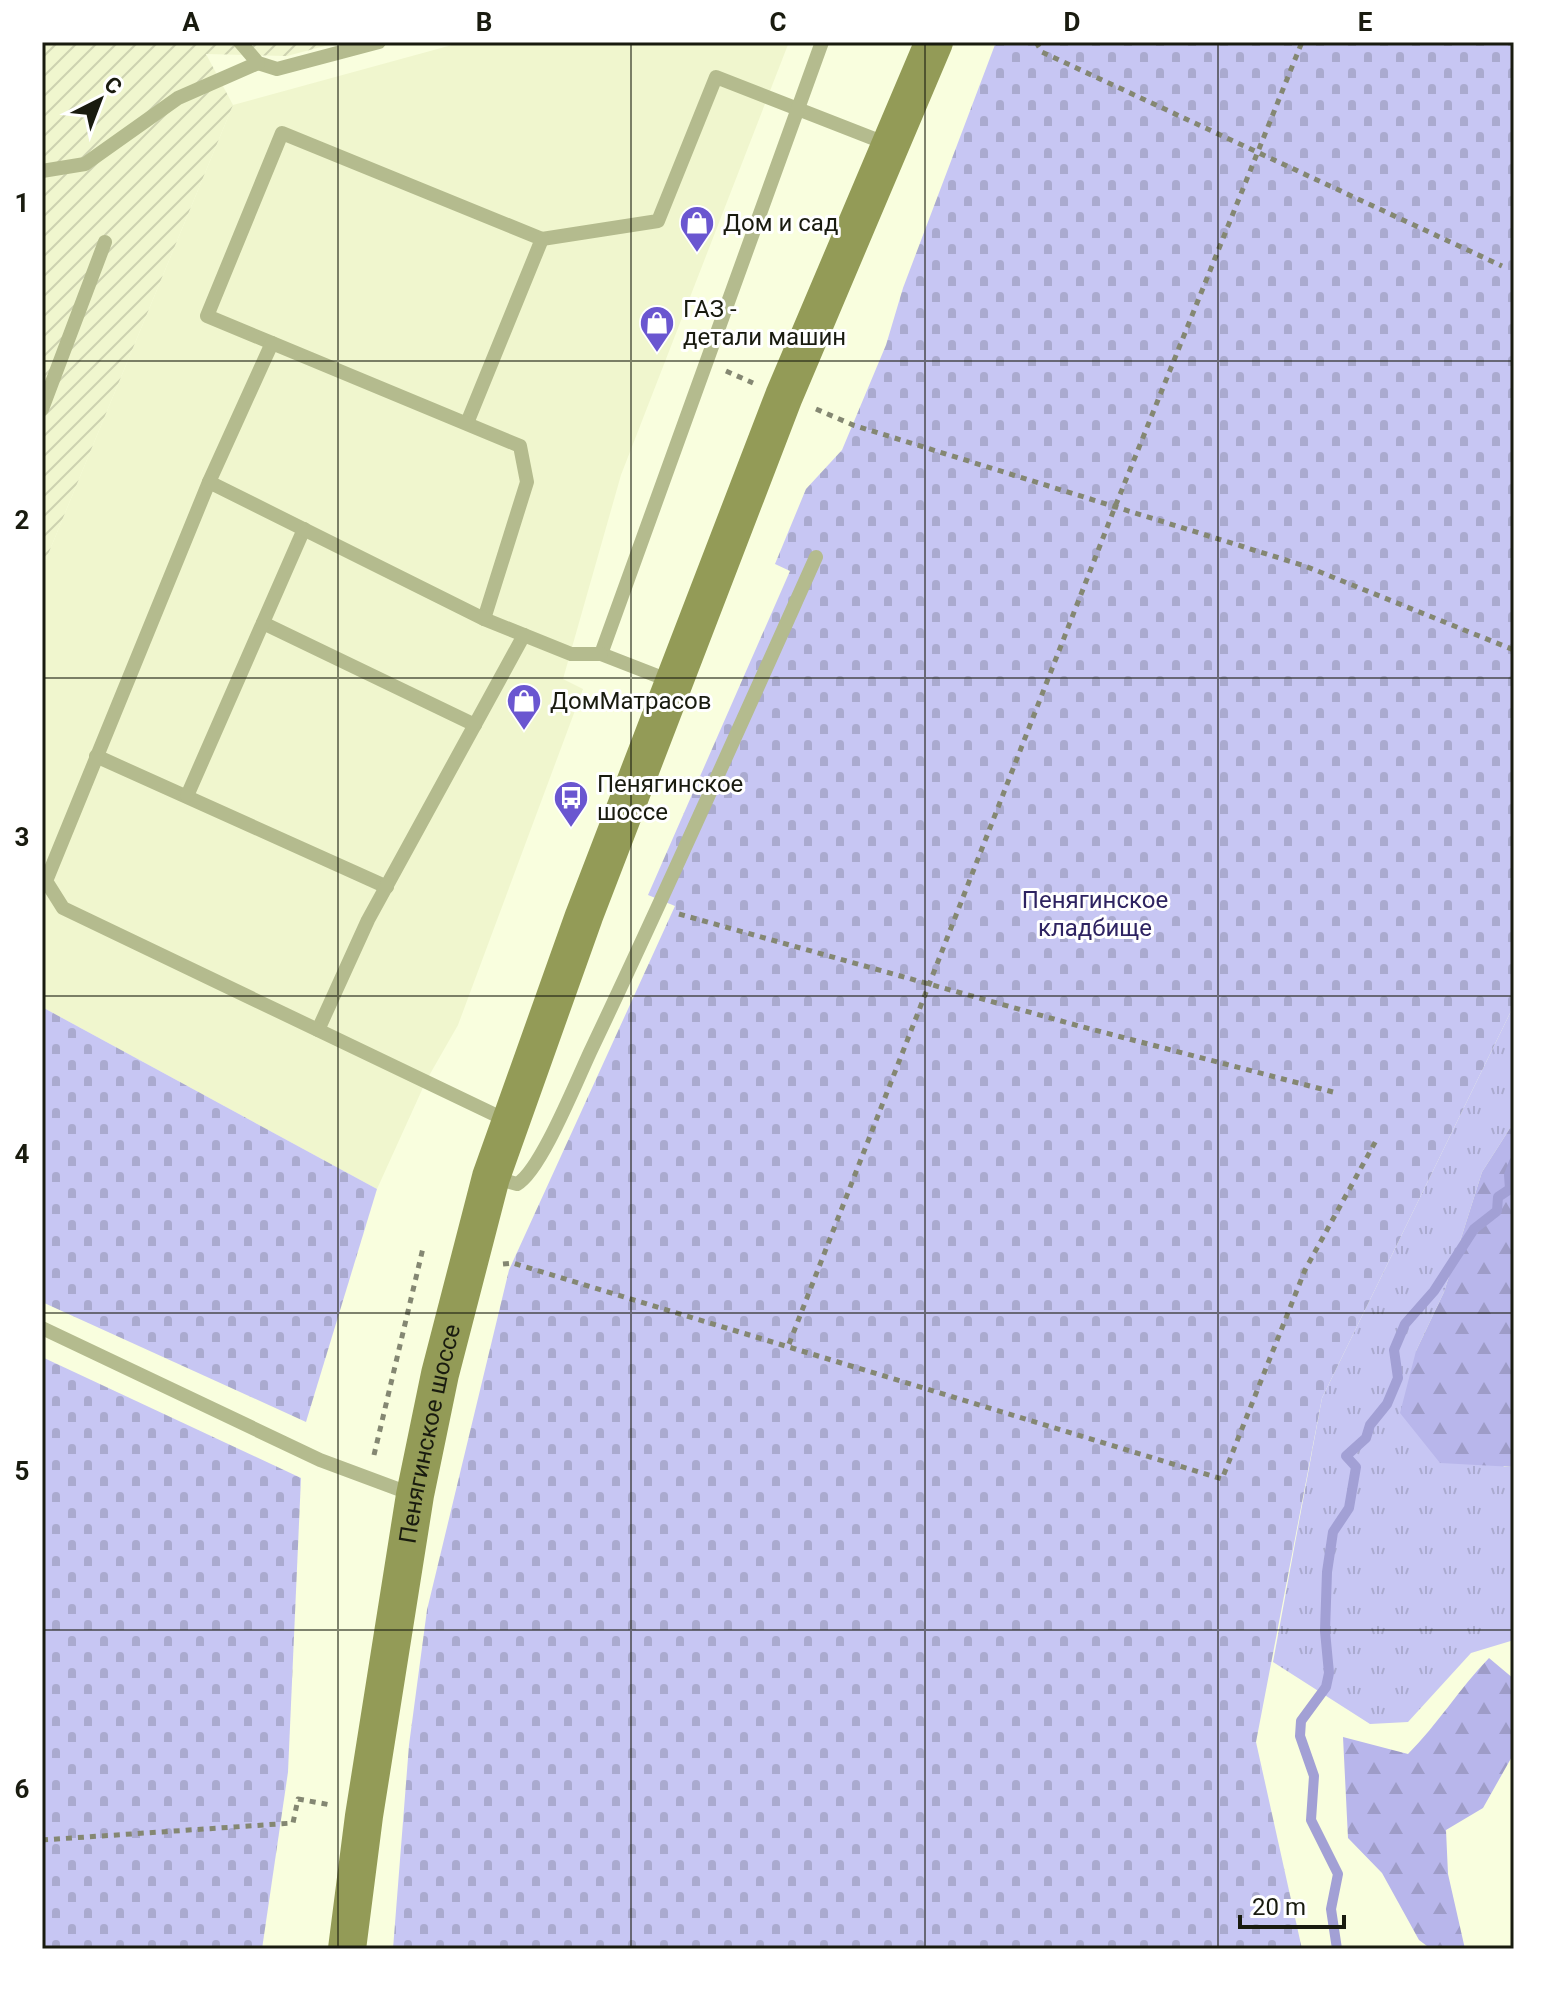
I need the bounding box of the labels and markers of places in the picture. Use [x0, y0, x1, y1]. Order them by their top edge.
shop icon: Дом и сад [678, 204, 716, 254]
place label: Дом и сад [723, 209, 838, 237]
place label: ГАЗ - детали машин [683, 295, 846, 351]
shop icon: ГАЗ - детали машин [638, 304, 676, 354]
shop icon: ДомМатрасов [505, 682, 543, 732]
place label: ДомМатрасов [550, 687, 711, 715]
place label: Пенягинское шоссе [597, 770, 743, 826]
bus stop icon: Пенягинское шоссе [552, 779, 590, 829]

